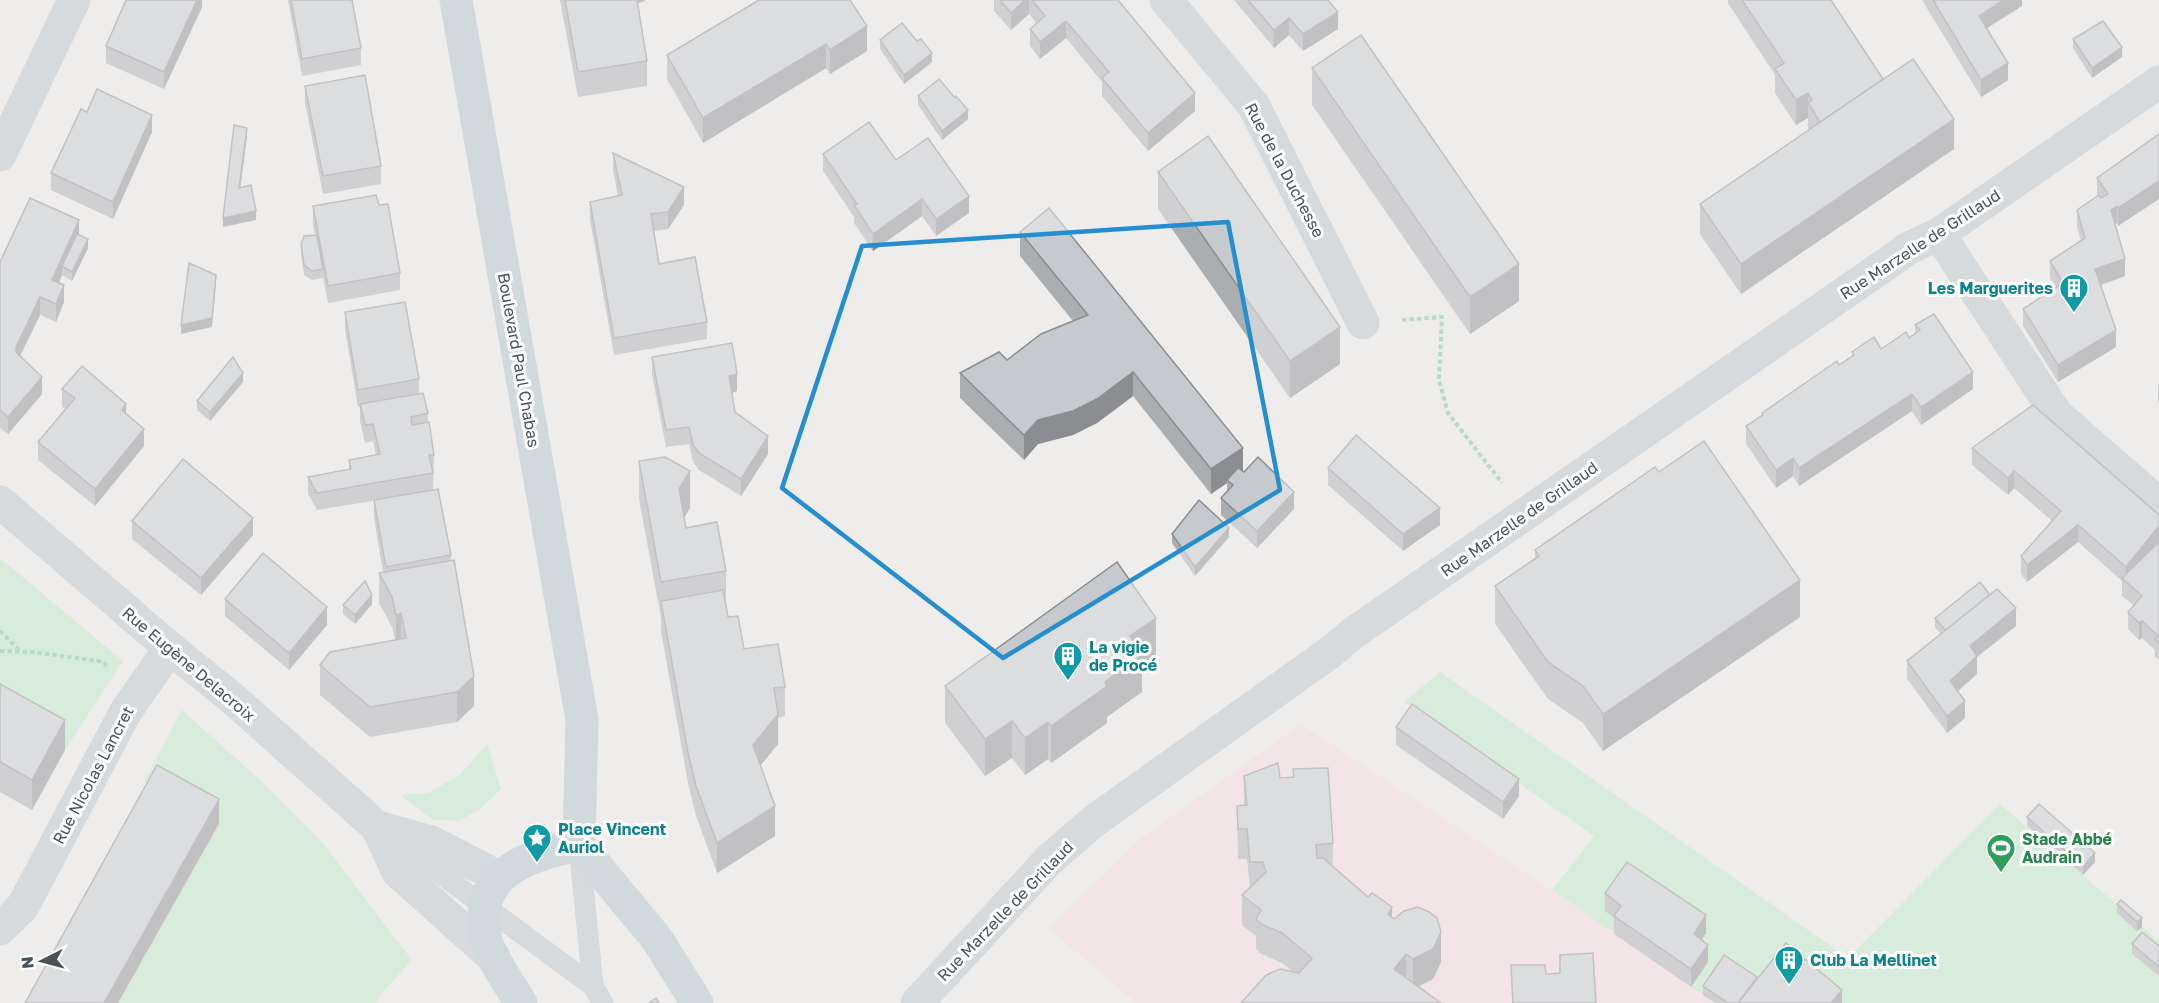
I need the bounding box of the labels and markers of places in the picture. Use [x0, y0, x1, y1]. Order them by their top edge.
building icon: Les Marguerites [2058, 272, 2090, 314]
place label: Les Marguerites [1928, 278, 2053, 298]
place label: La vigie de Procé [1089, 637, 1157, 675]
building icon: La vigie de Procé [1052, 640, 1084, 682]
place label: Place Vincent Auriol [558, 819, 666, 857]
place icon: Place Vincent Auriol [521, 822, 553, 864]
place label: Stade Abbé Audrain [2022, 829, 2112, 867]
sports icon: Stade Abbé Audrain [1985, 832, 2017, 874]
building icon: Club La Mellinet [1773, 944, 1805, 986]
place label: Club La Mellinet [1810, 950, 1937, 970]

